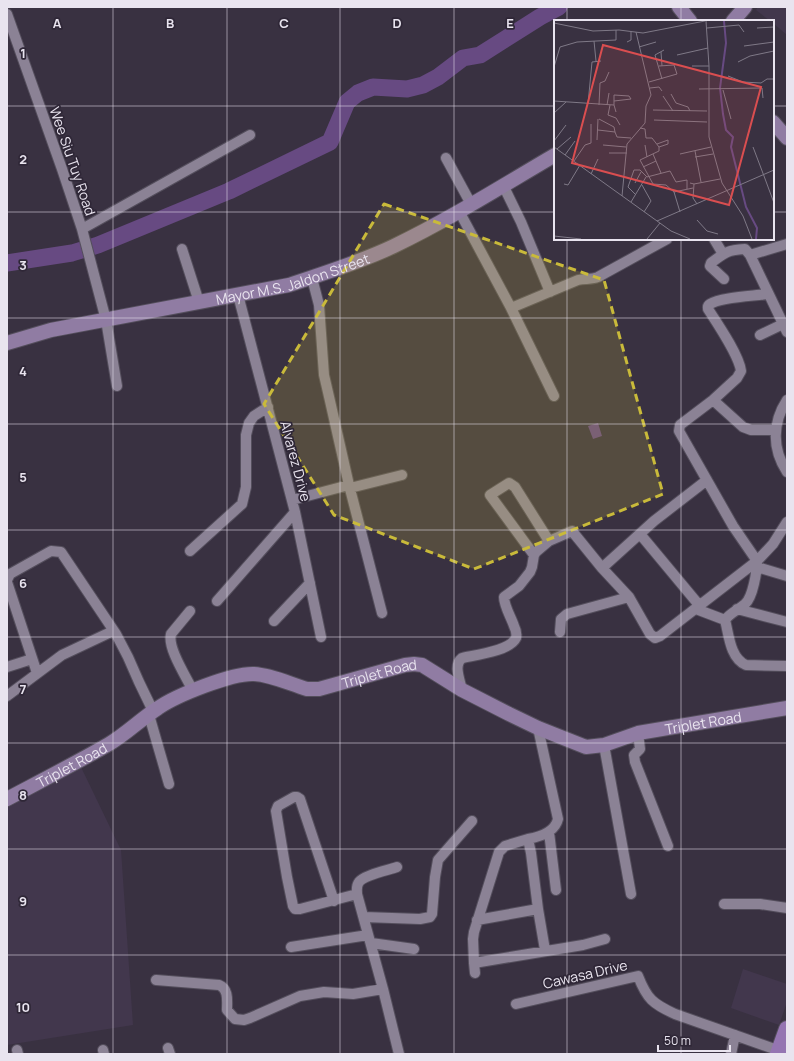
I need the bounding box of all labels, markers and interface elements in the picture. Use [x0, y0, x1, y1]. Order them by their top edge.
text: A [53, 14, 62, 32]
text: B [166, 14, 174, 32]
text: C [279, 14, 289, 32]
text: D [392, 14, 402, 32]
text: E [506, 14, 514, 32]
inset map [554, 20, 774, 240]
text: 1 [20, 44, 26, 62]
street label: Wee Siu Tuy Road [45, 104, 101, 218]
text: 2 [19, 150, 27, 168]
street label: Mayor M.S. Jaldon Street [214, 248, 372, 308]
text: 3 [19, 256, 27, 274]
text: 4 [19, 362, 27, 380]
street label: Alvarez Drive [276, 419, 316, 503]
text: 5 [19, 468, 27, 486]
text: 6 [19, 574, 27, 592]
street label: Triplet Road [339, 654, 418, 692]
text: 7 [20, 680, 27, 698]
street label: Triplet Road [663, 706, 743, 738]
street label: Triplet Road [33, 738, 110, 791]
text: 8 [19, 786, 27, 804]
text: 9 [19, 892, 27, 910]
street label: Cawasa Drive [541, 955, 629, 993]
text: 10 [16, 998, 30, 1016]
scale bar [658, 1027, 730, 1053]
text: 50 m [664, 1032, 691, 1049]

